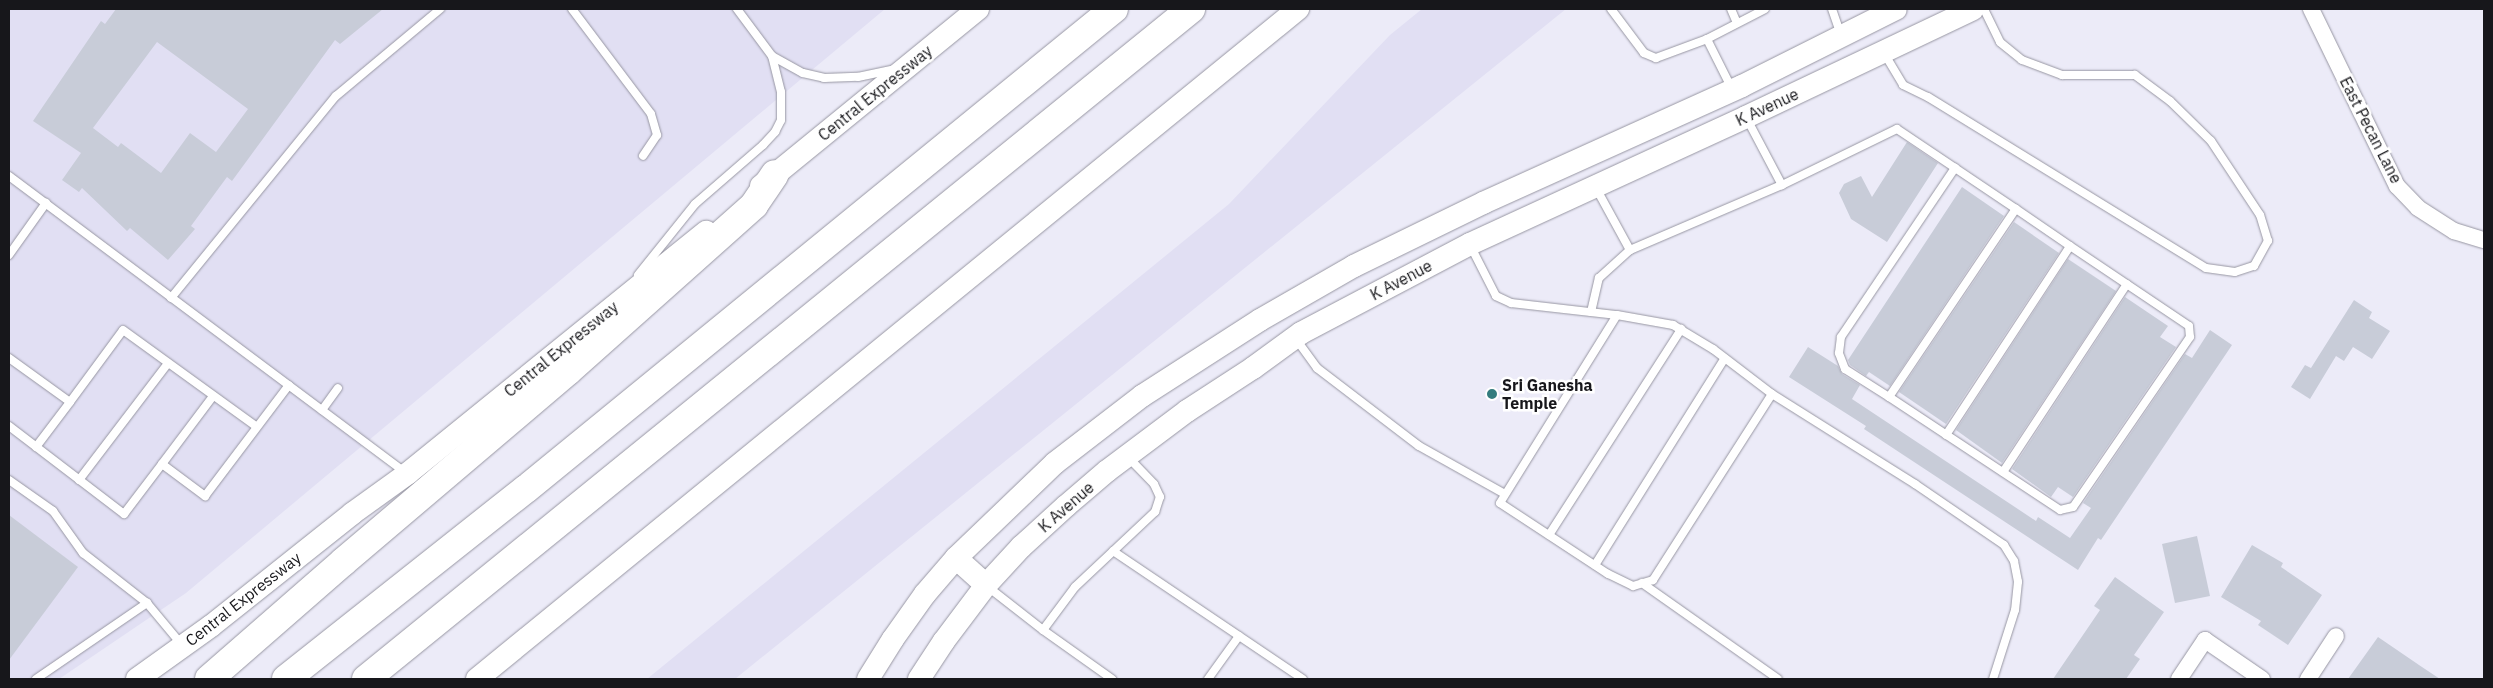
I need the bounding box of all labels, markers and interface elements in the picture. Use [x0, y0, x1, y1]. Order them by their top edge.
street label: Central Expressway [814, 41, 936, 145]
street label: East Pecan Lane [2336, 74, 2406, 186]
street label: K Avenue [1732, 84, 1802, 130]
street label: K Avenue [1367, 256, 1435, 304]
street label: Central Expressway [500, 297, 622, 401]
place label: Sri Ganesha Temple [1502, 375, 1593, 413]
marker: Sri Ganesha Temple [1486, 388, 1498, 400]
street label: K Avenue [1034, 478, 1098, 536]
street label: Central Expressway [181, 548, 305, 650]

